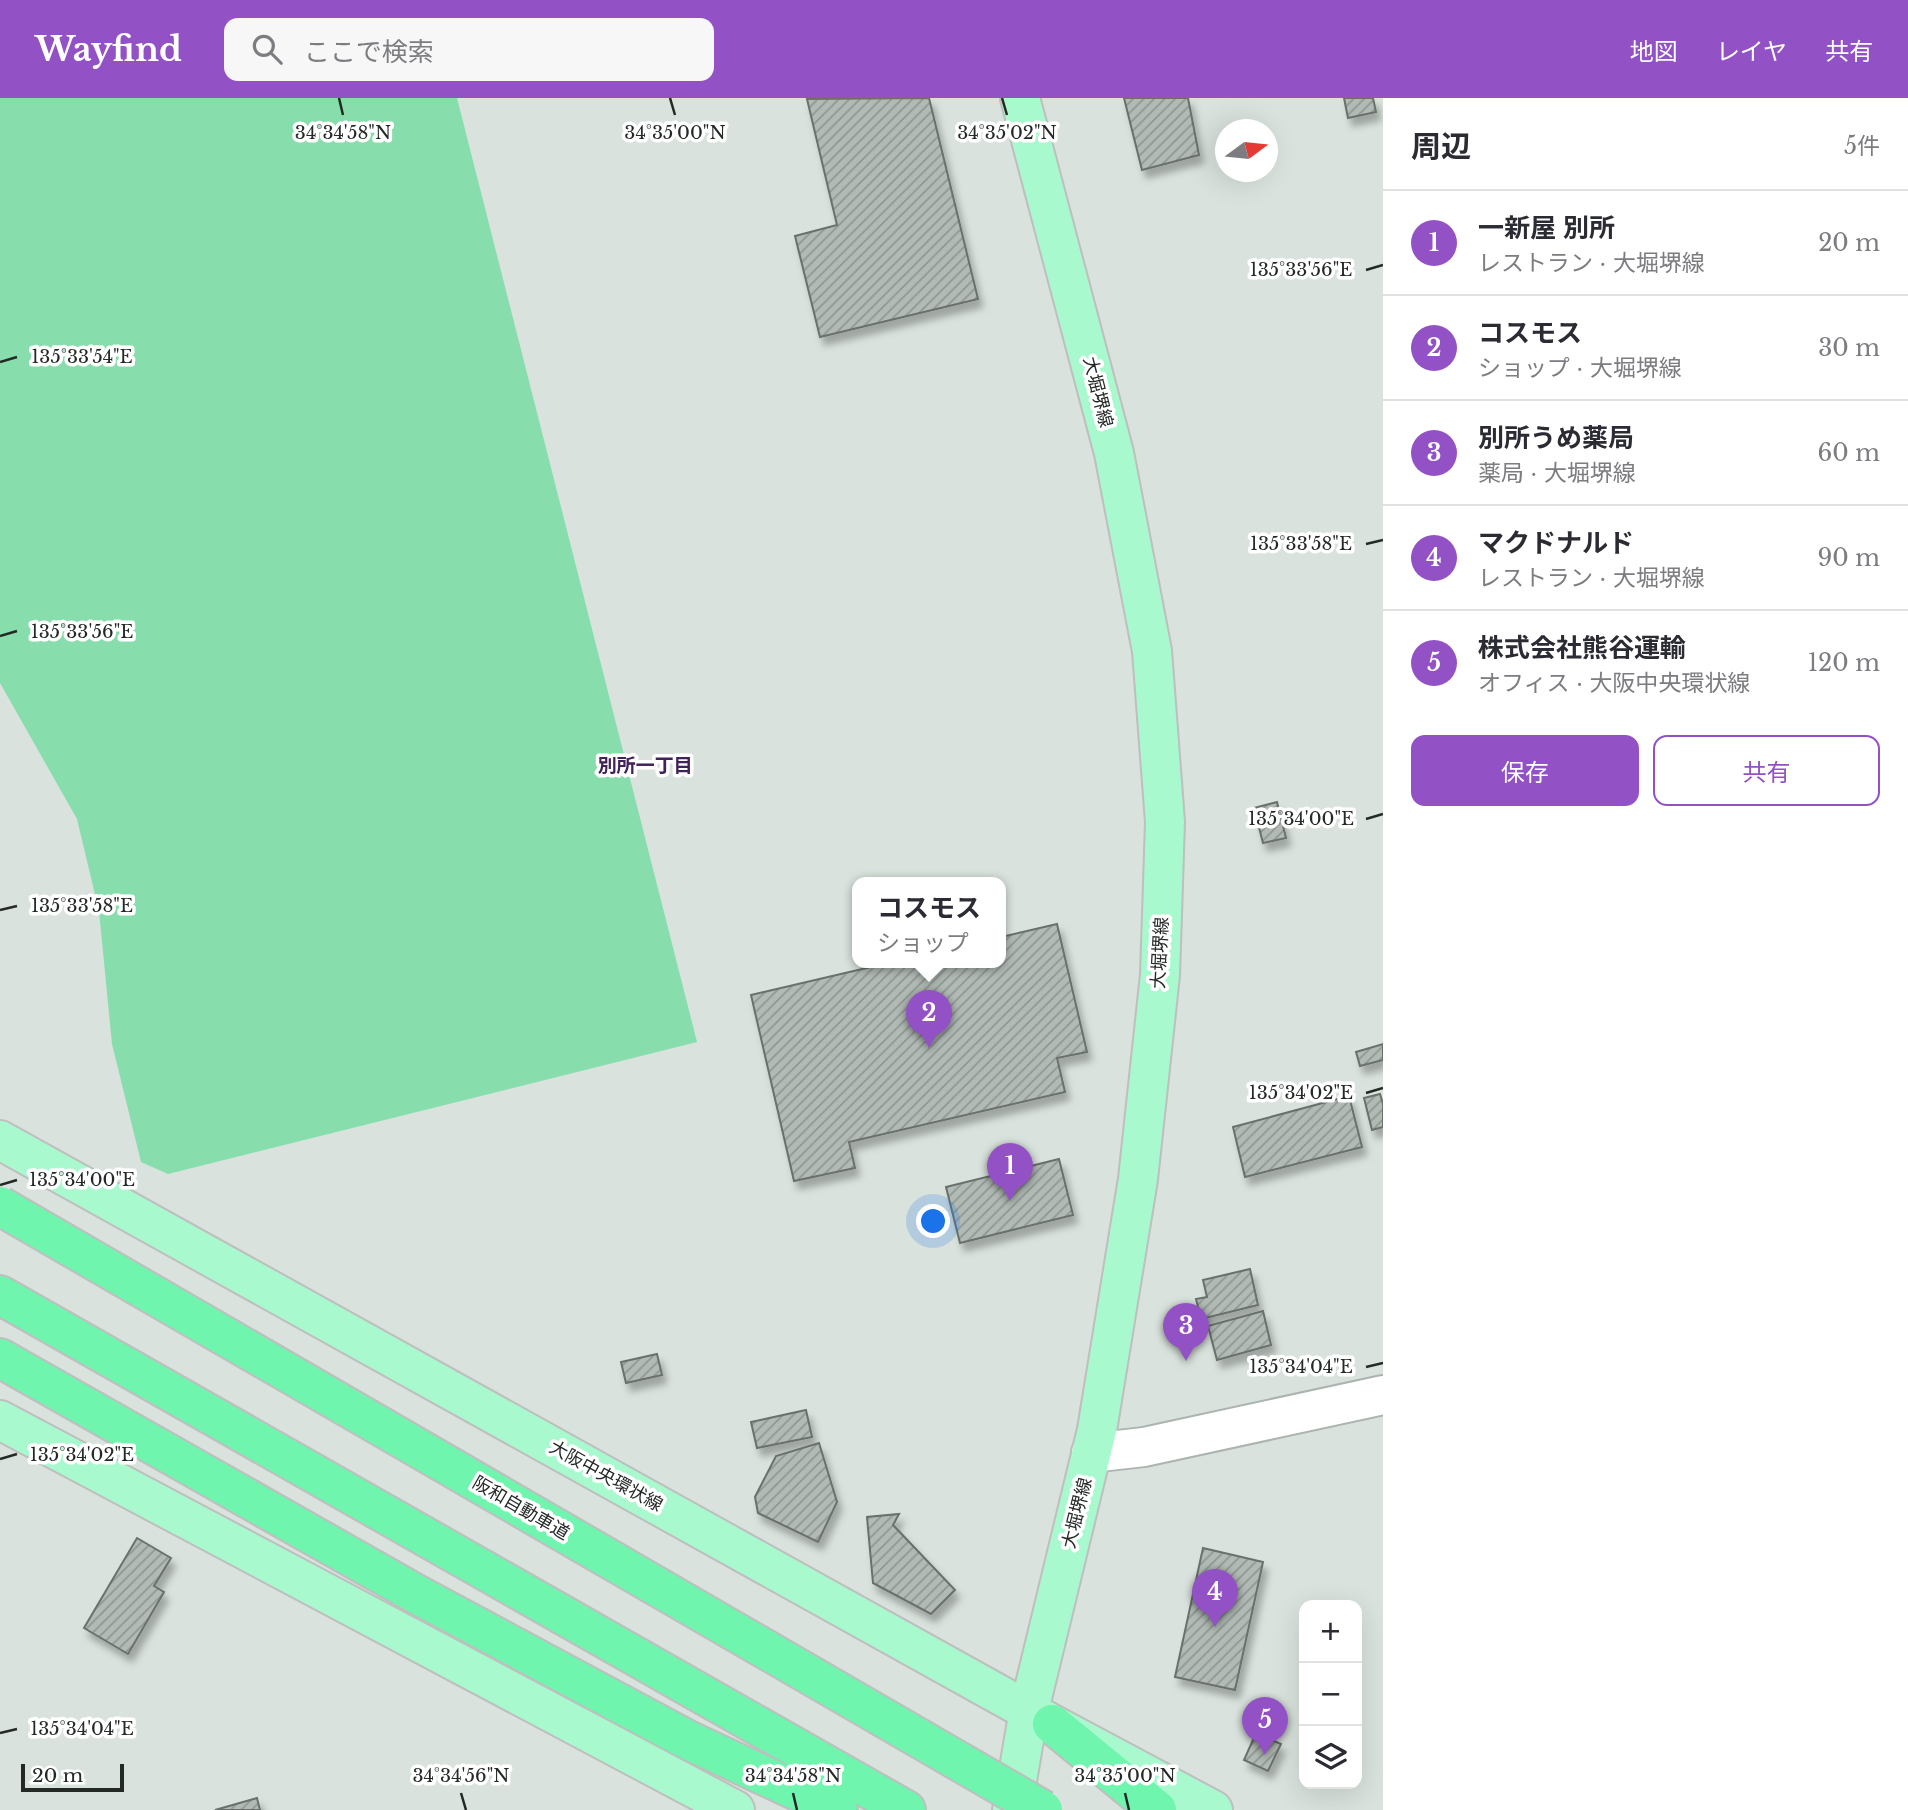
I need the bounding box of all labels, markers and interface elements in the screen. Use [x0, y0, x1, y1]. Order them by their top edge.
search box [224, 18, 714, 81]
text: Wayfind [35, 29, 182, 70]
icon: search [248, 30, 286, 68]
text: ここで検索 [304, 36, 434, 68]
text: 地図 [1630, 37, 1678, 66]
text: レイヤ [1716, 37, 1787, 66]
text: 共有 [1825, 37, 1873, 66]
north arrow [1215, 119, 1278, 182]
text: 34°34'58"N [295, 122, 391, 144]
text: 34°35'00"N [624, 122, 726, 144]
text: 34°35'02"N [957, 122, 1057, 144]
text: 周辺 [1411, 128, 1471, 165]
text: 5件 [1844, 132, 1880, 160]
text: 一新屋 別所 [1478, 212, 1615, 244]
text: 1 [1429, 229, 1439, 257]
text: 20 m [1818, 229, 1880, 257]
text: レストラン · 大堀堺線 [1478, 249, 1705, 277]
text: 135°33'56"E [1250, 259, 1352, 281]
text: コスモス [1478, 317, 1582, 349]
text: 2 [1427, 334, 1441, 362]
text: 30 m [1818, 334, 1880, 362]
text: 135°33'54"E [31, 346, 133, 368]
street label: 大堀堺線 [1079, 354, 1117, 430]
text: ショップ · 大堀堺線 [1478, 354, 1682, 382]
text: 別所うめ薬局 [1478, 422, 1634, 454]
text: 3 [1427, 439, 1441, 467]
text: 60 m [1818, 439, 1880, 467]
text: 薬局 · 大堀堺線 [1478, 459, 1636, 487]
text: マクドナルド [1478, 527, 1634, 559]
text: 135°33'58"E [1250, 533, 1352, 555]
text: 4 [1426, 544, 1442, 572]
text: 90 m [1818, 544, 1880, 572]
text: レストラン · 大堀堺線 [1478, 564, 1705, 592]
text: 135°33'56"E [31, 621, 133, 643]
text: 株式会社熊谷運輸 [1478, 632, 1686, 664]
text: 5 [1427, 649, 1441, 677]
text: 120 m [1808, 649, 1880, 677]
text: オフィス · 大阪中央環状線 [1478, 669, 1750, 697]
button: 保存 [1411, 735, 1639, 806]
button: 共有 [1653, 735, 1880, 806]
district label: 別所一丁目 [597, 754, 693, 777]
text: 135°34'00"E [1248, 808, 1354, 830]
popup [852, 877, 1006, 968]
text: コスモス [877, 892, 981, 924]
text: 135°33'58"E [31, 895, 133, 917]
street label: 大堀堺線 [1147, 916, 1173, 990]
text: ショップ [877, 929, 969, 957]
pin: 2 [906, 990, 952, 1048]
text: 135°34'02"E [1249, 1082, 1353, 1104]
pin: 1 [987, 1143, 1033, 1201]
text: 135°34'00"E [29, 1169, 135, 1191]
your location [916, 1204, 950, 1238]
pin: 3 [1163, 1303, 1209, 1361]
text: 135°34'04"E [1249, 1356, 1353, 1378]
street label: 大阪中央環状線 [546, 1436, 666, 1516]
text: 135°34'02"E [30, 1444, 134, 1466]
street label: 阪和自動車道 [469, 1471, 573, 1545]
street label: 大堀堺線 [1058, 1475, 1096, 1551]
pin: 4 [1192, 1569, 1238, 1627]
map controls [1299, 1600, 1362, 1789]
button: + [1299, 1600, 1362, 1663]
button: − [1299, 1663, 1362, 1726]
pin: 5 [1242, 1697, 1288, 1755]
text: 135°34'04"E [30, 1718, 134, 1740]
button: layers [1299, 1726, 1362, 1789]
scale bar [21, 1761, 124, 1793]
text: 20 m [32, 1764, 83, 1787]
text: 34°34'56"N [413, 1765, 509, 1787]
text: 34°34'58"N [745, 1765, 841, 1787]
text: 34°35'00"N [1074, 1765, 1176, 1787]

